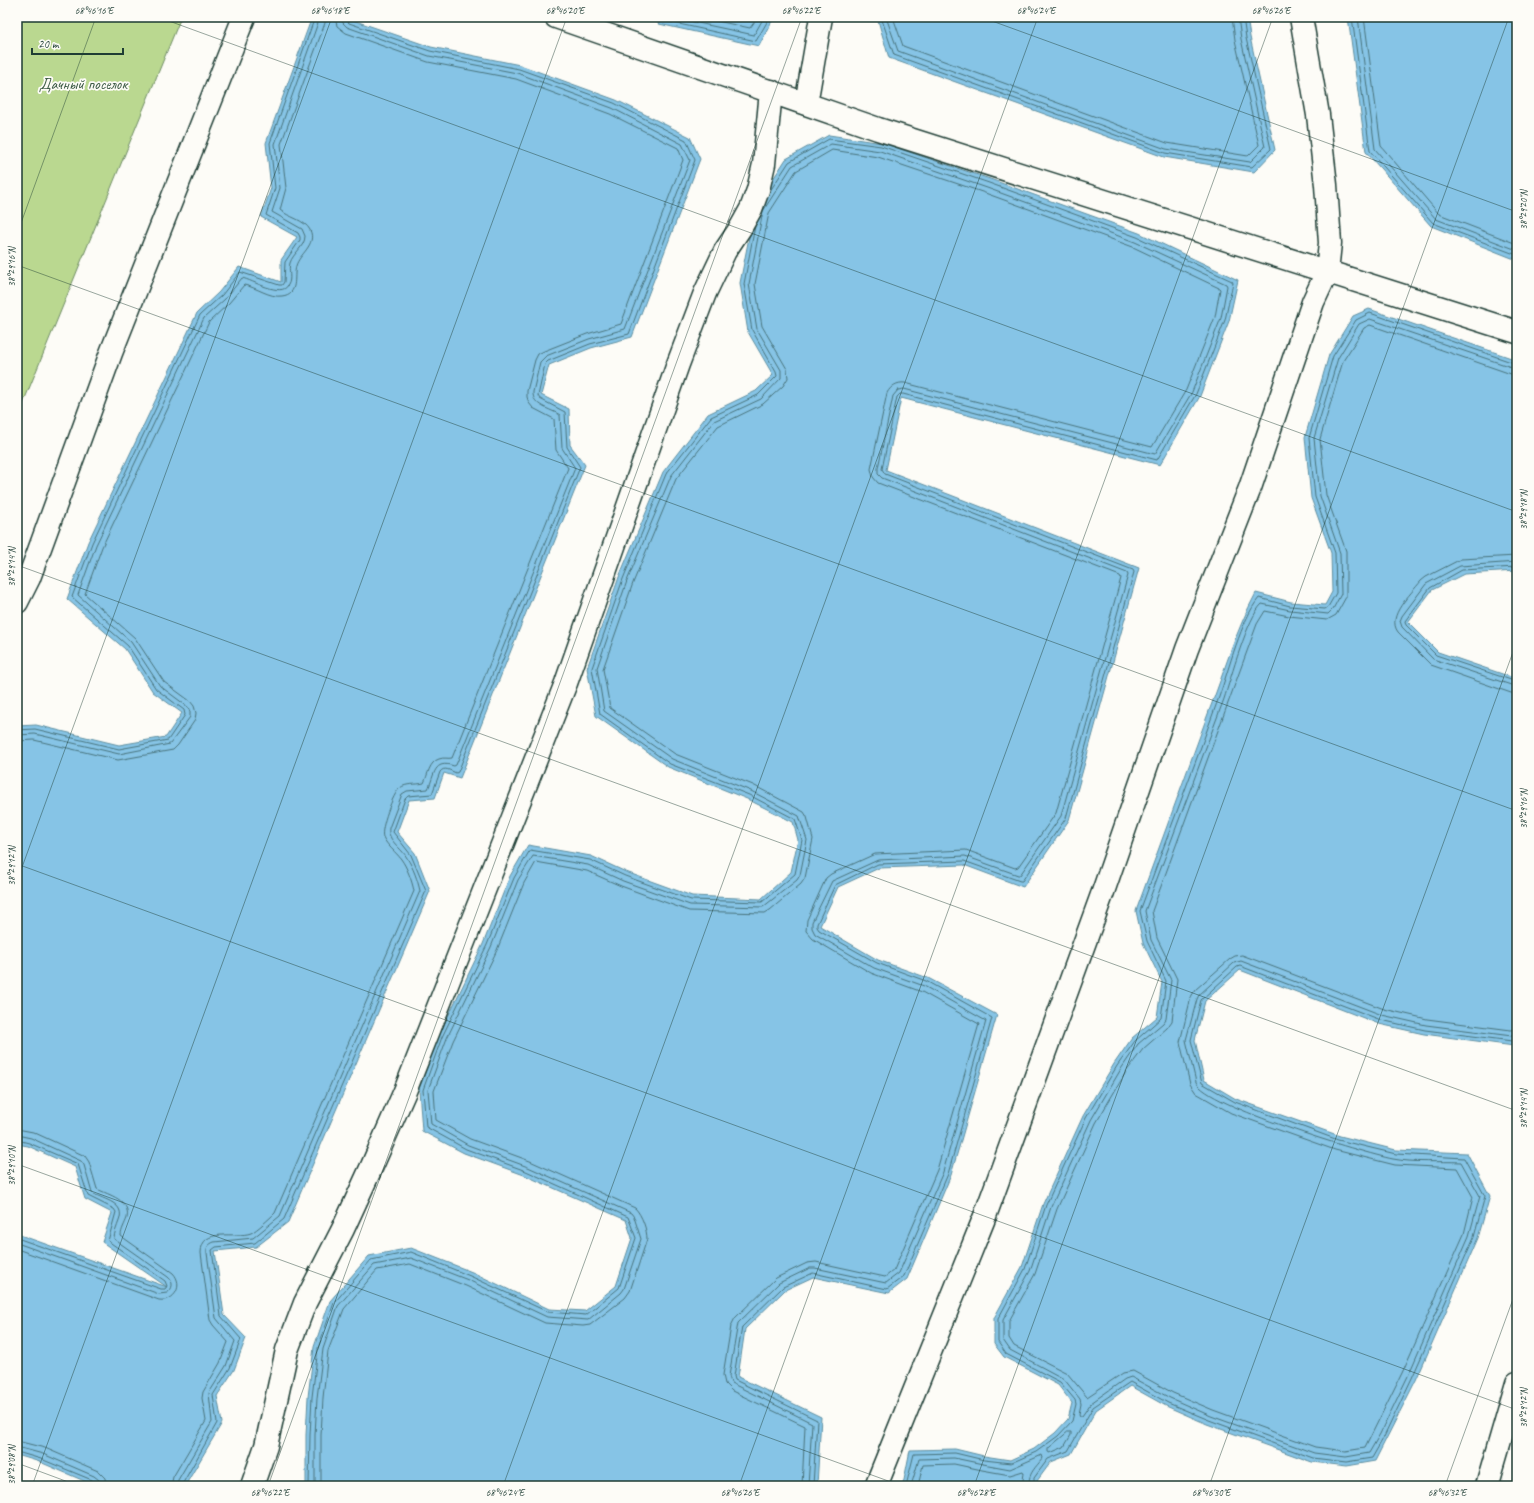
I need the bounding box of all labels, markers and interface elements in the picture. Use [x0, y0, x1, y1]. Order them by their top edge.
text: 68°46'16"E [75, 4, 115, 17]
text: 68°46'18"E [311, 4, 351, 17]
text: 68°46'20"E [546, 4, 586, 17]
text: 68°46'22"E [782, 4, 822, 17]
text: 68°46'24"E [1017, 4, 1057, 17]
text: 68°46'26"E [1252, 4, 1292, 17]
scale bar [32, 30, 123, 56]
text: 20 m [38, 36, 60, 52]
park label: Дачный поселок [39, 74, 129, 94]
text: 38°29'20"N [1517, 188, 1530, 230]
text: 38°29'16"N [5, 245, 18, 287]
text: 38°29'18"N [1517, 488, 1530, 530]
text: 38°29'14"N [5, 545, 18, 587]
text: 38°29'16"N [1517, 787, 1530, 829]
text: 38°29'12"N [5, 844, 18, 886]
text: 38°29'14"N [1517, 1087, 1530, 1129]
text: 38°29'10"N [5, 1144, 18, 1186]
text: 38°29'12"N [1517, 1386, 1530, 1428]
text: 38°29'08"N [5, 1443, 18, 1485]
text: 68°46'22"E [251, 1486, 291, 1499]
text: 68°46'24"E [486, 1486, 526, 1499]
text: 68°46'26"E [721, 1486, 761, 1499]
text: 68°46'28"E [957, 1486, 997, 1499]
text: 68°46'30"E [1192, 1486, 1232, 1499]
text: 68°46'32"E [1428, 1486, 1468, 1499]

